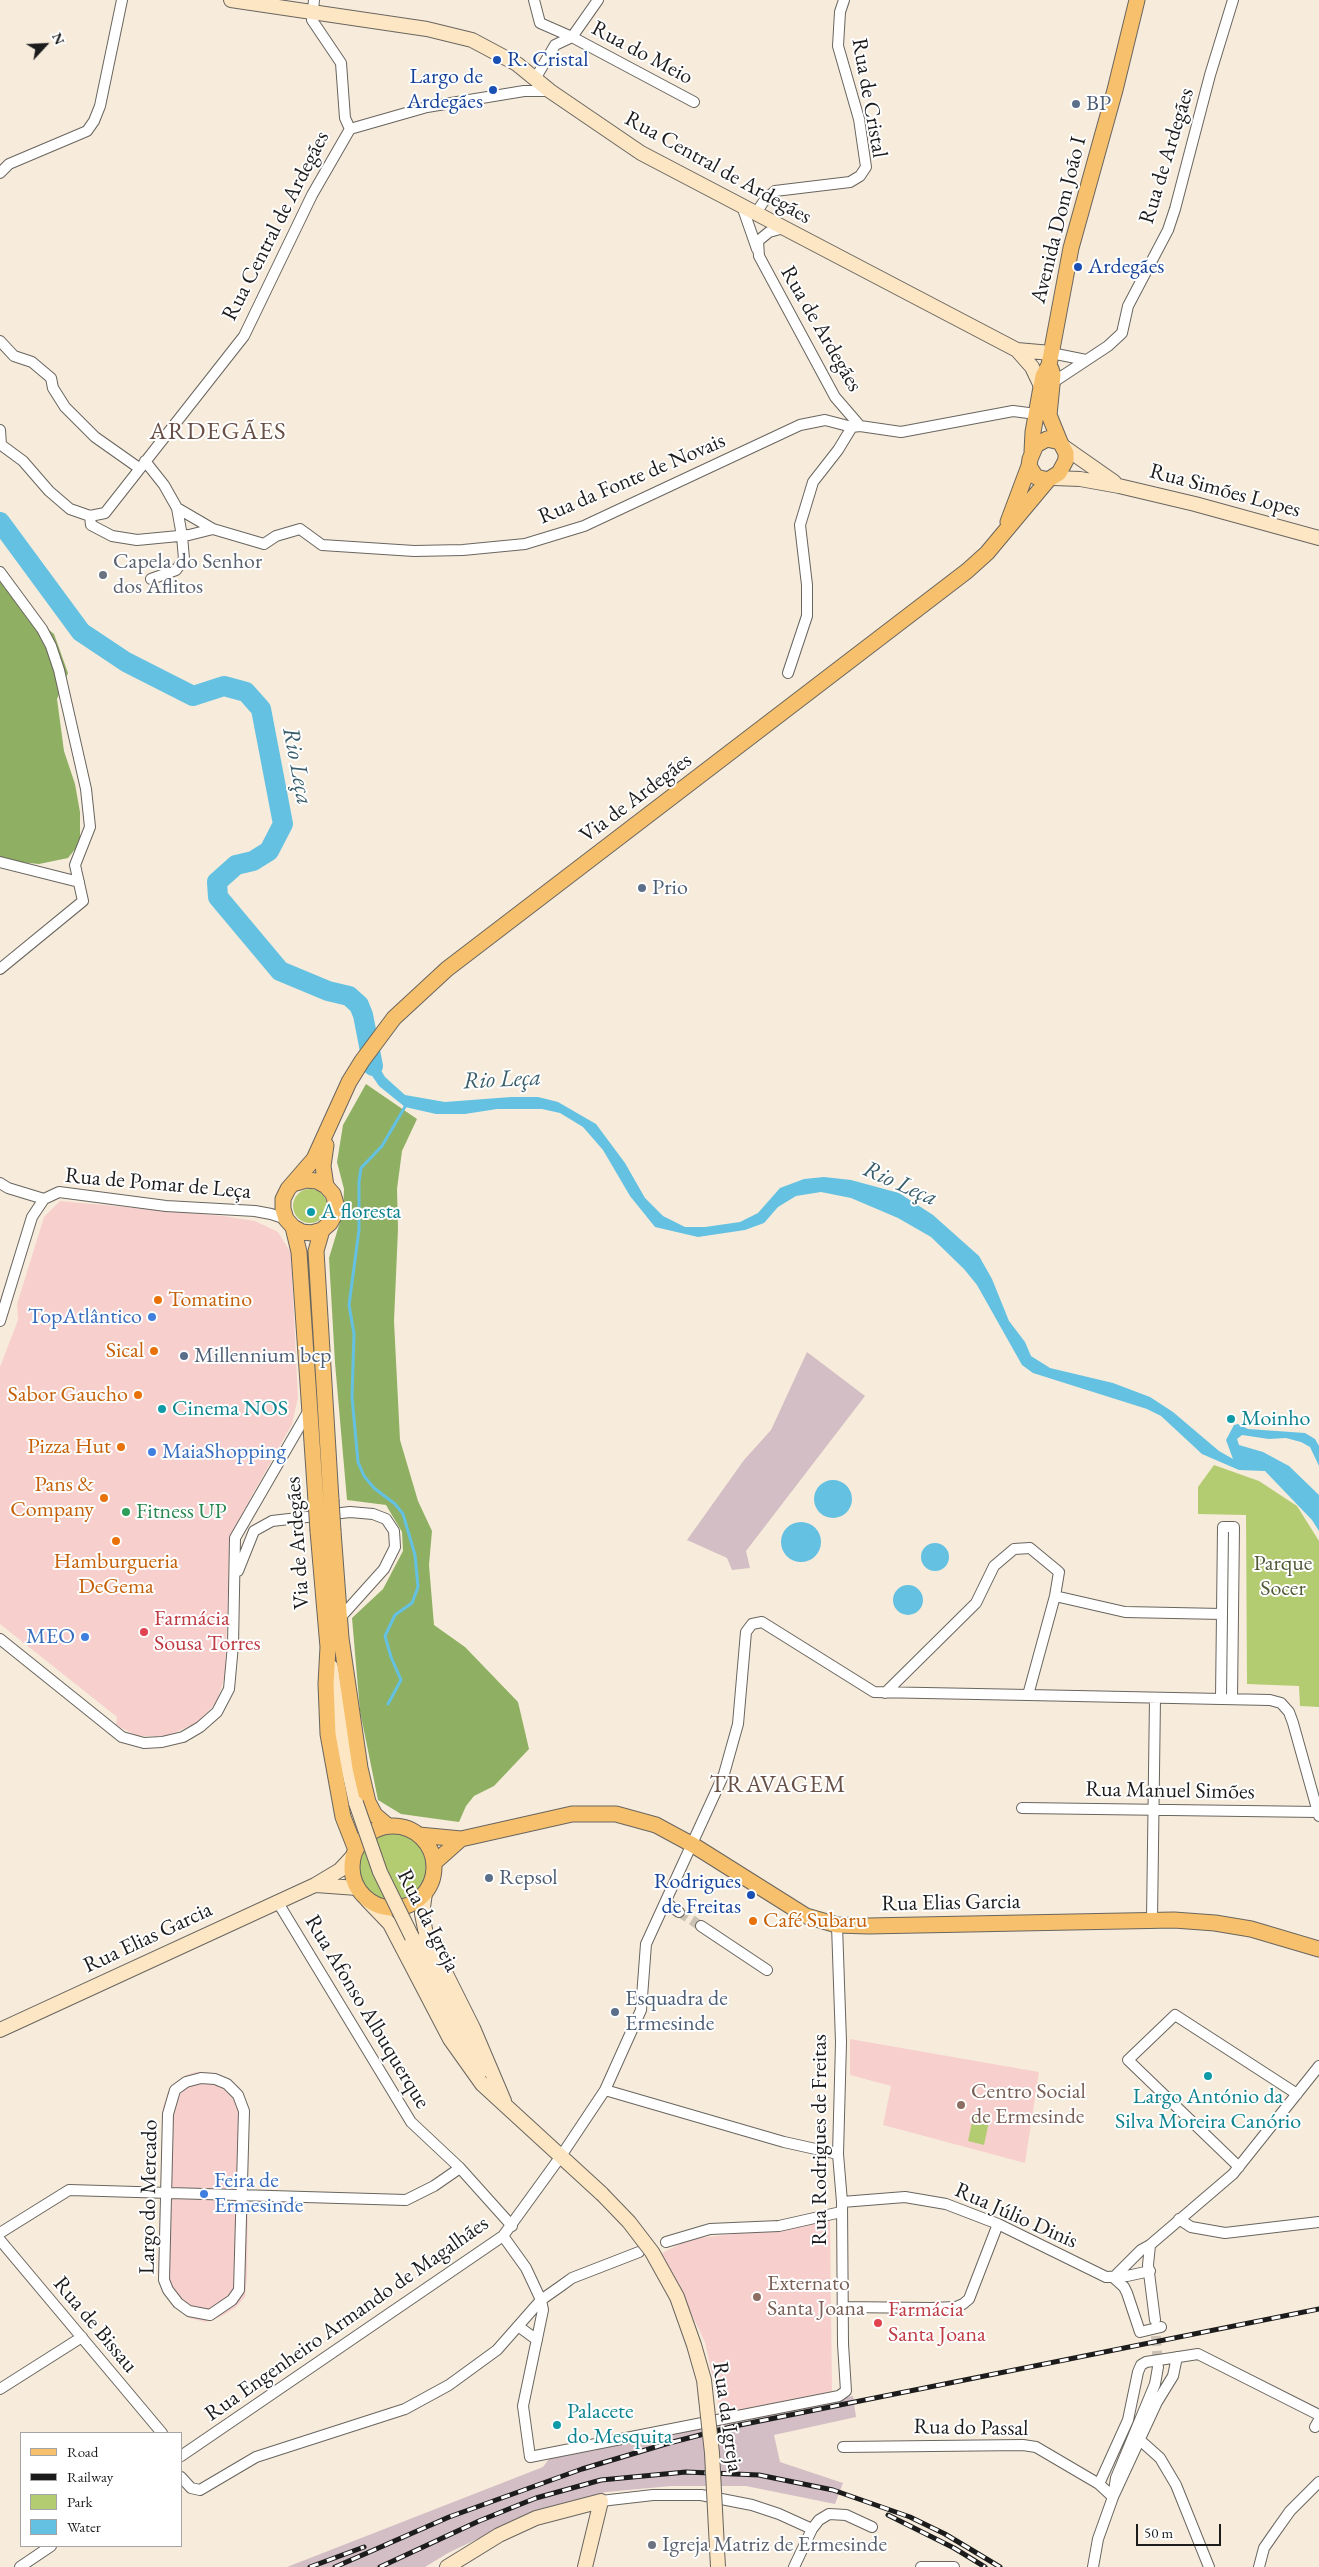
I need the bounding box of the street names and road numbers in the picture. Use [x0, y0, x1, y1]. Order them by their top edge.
street label: Rua do Meio [587, 15, 697, 91]
street label: Rua de Cristal [845, 36, 893, 160]
street label: Rua de Ardegães [1134, 85, 1200, 227]
street label: Rua Central de Ardegães [620, 106, 816, 230]
street label: Rua Central de Ardegães [217, 127, 335, 325]
street label: Avenida Dom João I [1025, 134, 1093, 306]
street label: Rua de Ardegães [774, 261, 868, 397]
street label: Rua da Fonte de Novais [535, 428, 729, 530]
street label: Rua Simões Lopes [1147, 458, 1303, 524]
street label: Via de Ardegães [575, 747, 697, 849]
street label: Rua de Pomar de Leça [64, 1163, 252, 1205]
street label: Via de Ardegães [280, 1476, 316, 1610]
street label: Rua Manuel Simões [1085, 1776, 1255, 1806]
street label: Rua da Igreja [391, 1865, 465, 1977]
street label: Rua Elias Garcia [881, 1889, 1021, 1917]
street label: Rua Elias Garcia [79, 1897, 217, 1979]
street label: Rua Afonso Albuquerque [299, 1910, 435, 2114]
street label: Rua Rodrigues de Freitas [807, 2034, 833, 2246]
street label: Largo do Mercado [134, 2119, 164, 2275]
street label: Rua Júlio Dinis [951, 2177, 1081, 2255]
street label: Rua Engenheiro Armando de Magalhães [200, 2211, 494, 2427]
street label: Rua de Bissau [47, 2272, 143, 2378]
street label: Rua da Igreja [706, 2360, 748, 2474]
street label: Rua do Passal [913, 2414, 1029, 2442]

